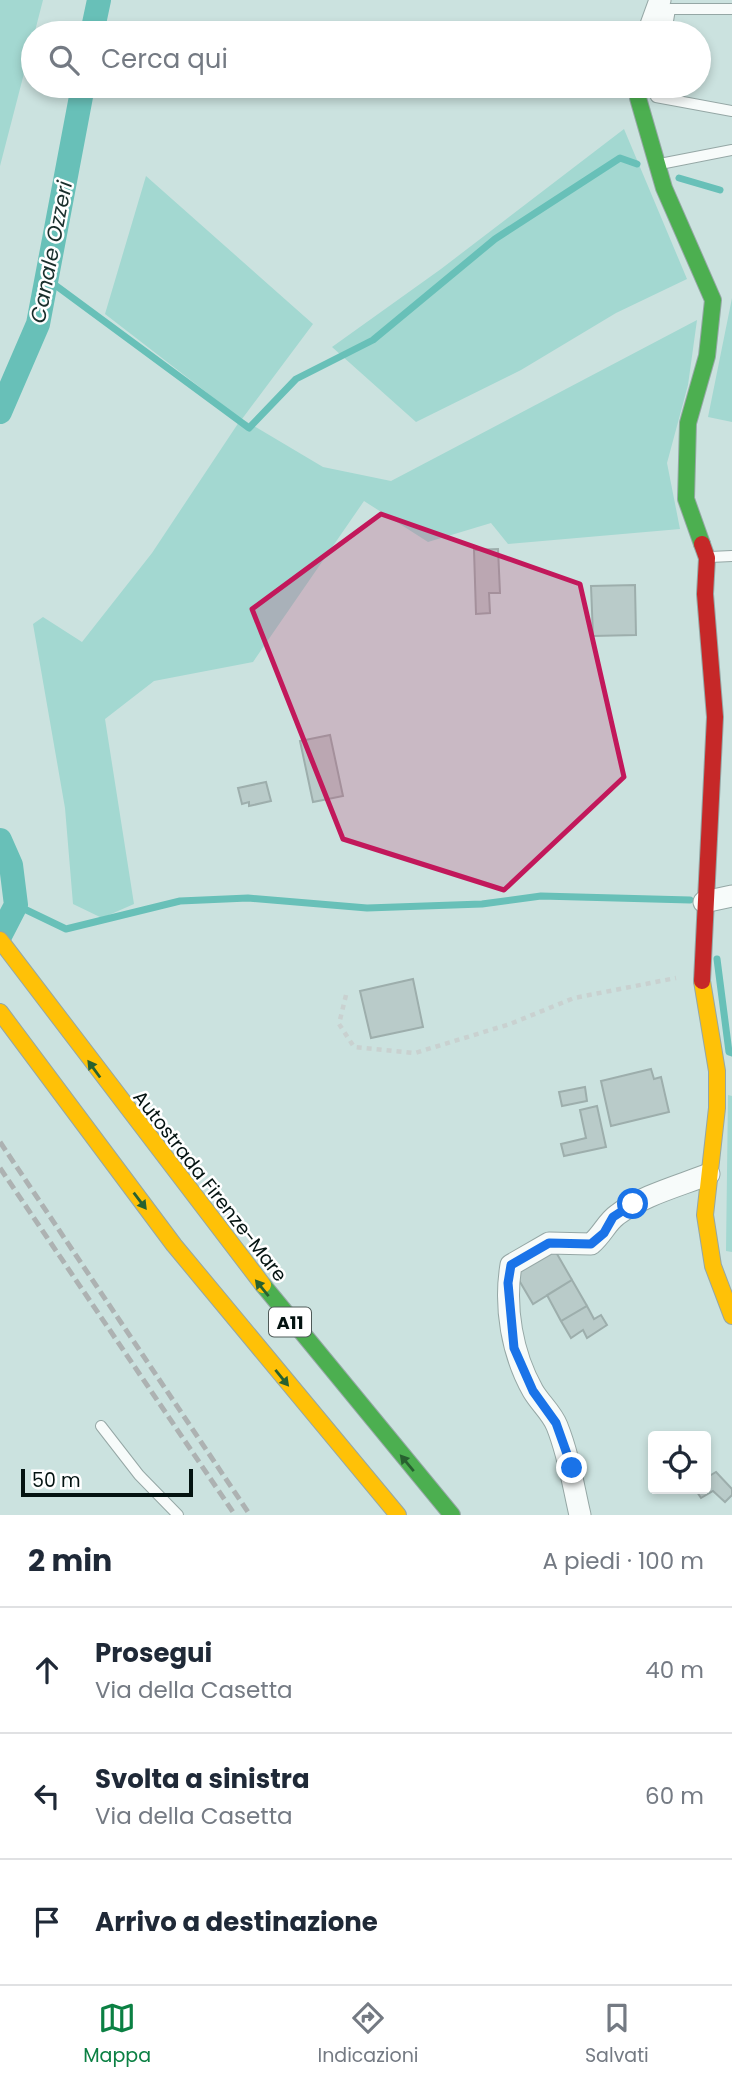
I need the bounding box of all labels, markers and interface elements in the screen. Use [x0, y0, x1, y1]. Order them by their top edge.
search box [21, 21, 711, 98]
icon: search [45, 41, 83, 79]
text: Cerca qui [101, 41, 228, 77]
water label: Canale Ozzeri [23, 178, 79, 326]
one-way arrow [88, 1060, 102, 1078]
street label: Autostrada Firenze-Mare [127, 1085, 293, 1287]
route start [617, 1188, 648, 1219]
one-way arrow [132, 1191, 147, 1209]
one-way arrow [255, 1279, 270, 1297]
road number: A11 [269, 1308, 311, 1336]
one-way arrow [274, 1369, 289, 1386]
map controls [648, 1431, 711, 1494]
button: locate [648, 1431, 711, 1494]
route end [556, 1452, 587, 1483]
one-way arrow [399, 1454, 415, 1472]
scale bar [21, 1466, 192, 1498]
text: 50 m [32, 1467, 81, 1494]
text: 2 min [28, 1539, 112, 1582]
text: A piedi · 100 m [542, 1545, 704, 1577]
text: Prosegui [95, 1635, 212, 1671]
icon: ahead [28, 1651, 66, 1689]
text: 40 m [645, 1654, 704, 1686]
text: Via della Casetta [95, 1674, 293, 1706]
text: Svolta a sinistra [95, 1761, 310, 1797]
icon: left [28, 1777, 66, 1815]
text: 60 m [645, 1780, 704, 1812]
text: Via della Casetta [95, 1800, 293, 1832]
icon: arrive [28, 1903, 66, 1941]
text: Arrivo a destinazione [95, 1904, 378, 1940]
tab: Mappa [83, 1999, 151, 2070]
tab: Indicazioni [317, 1999, 419, 2070]
tab: Salvati [585, 1999, 649, 2070]

